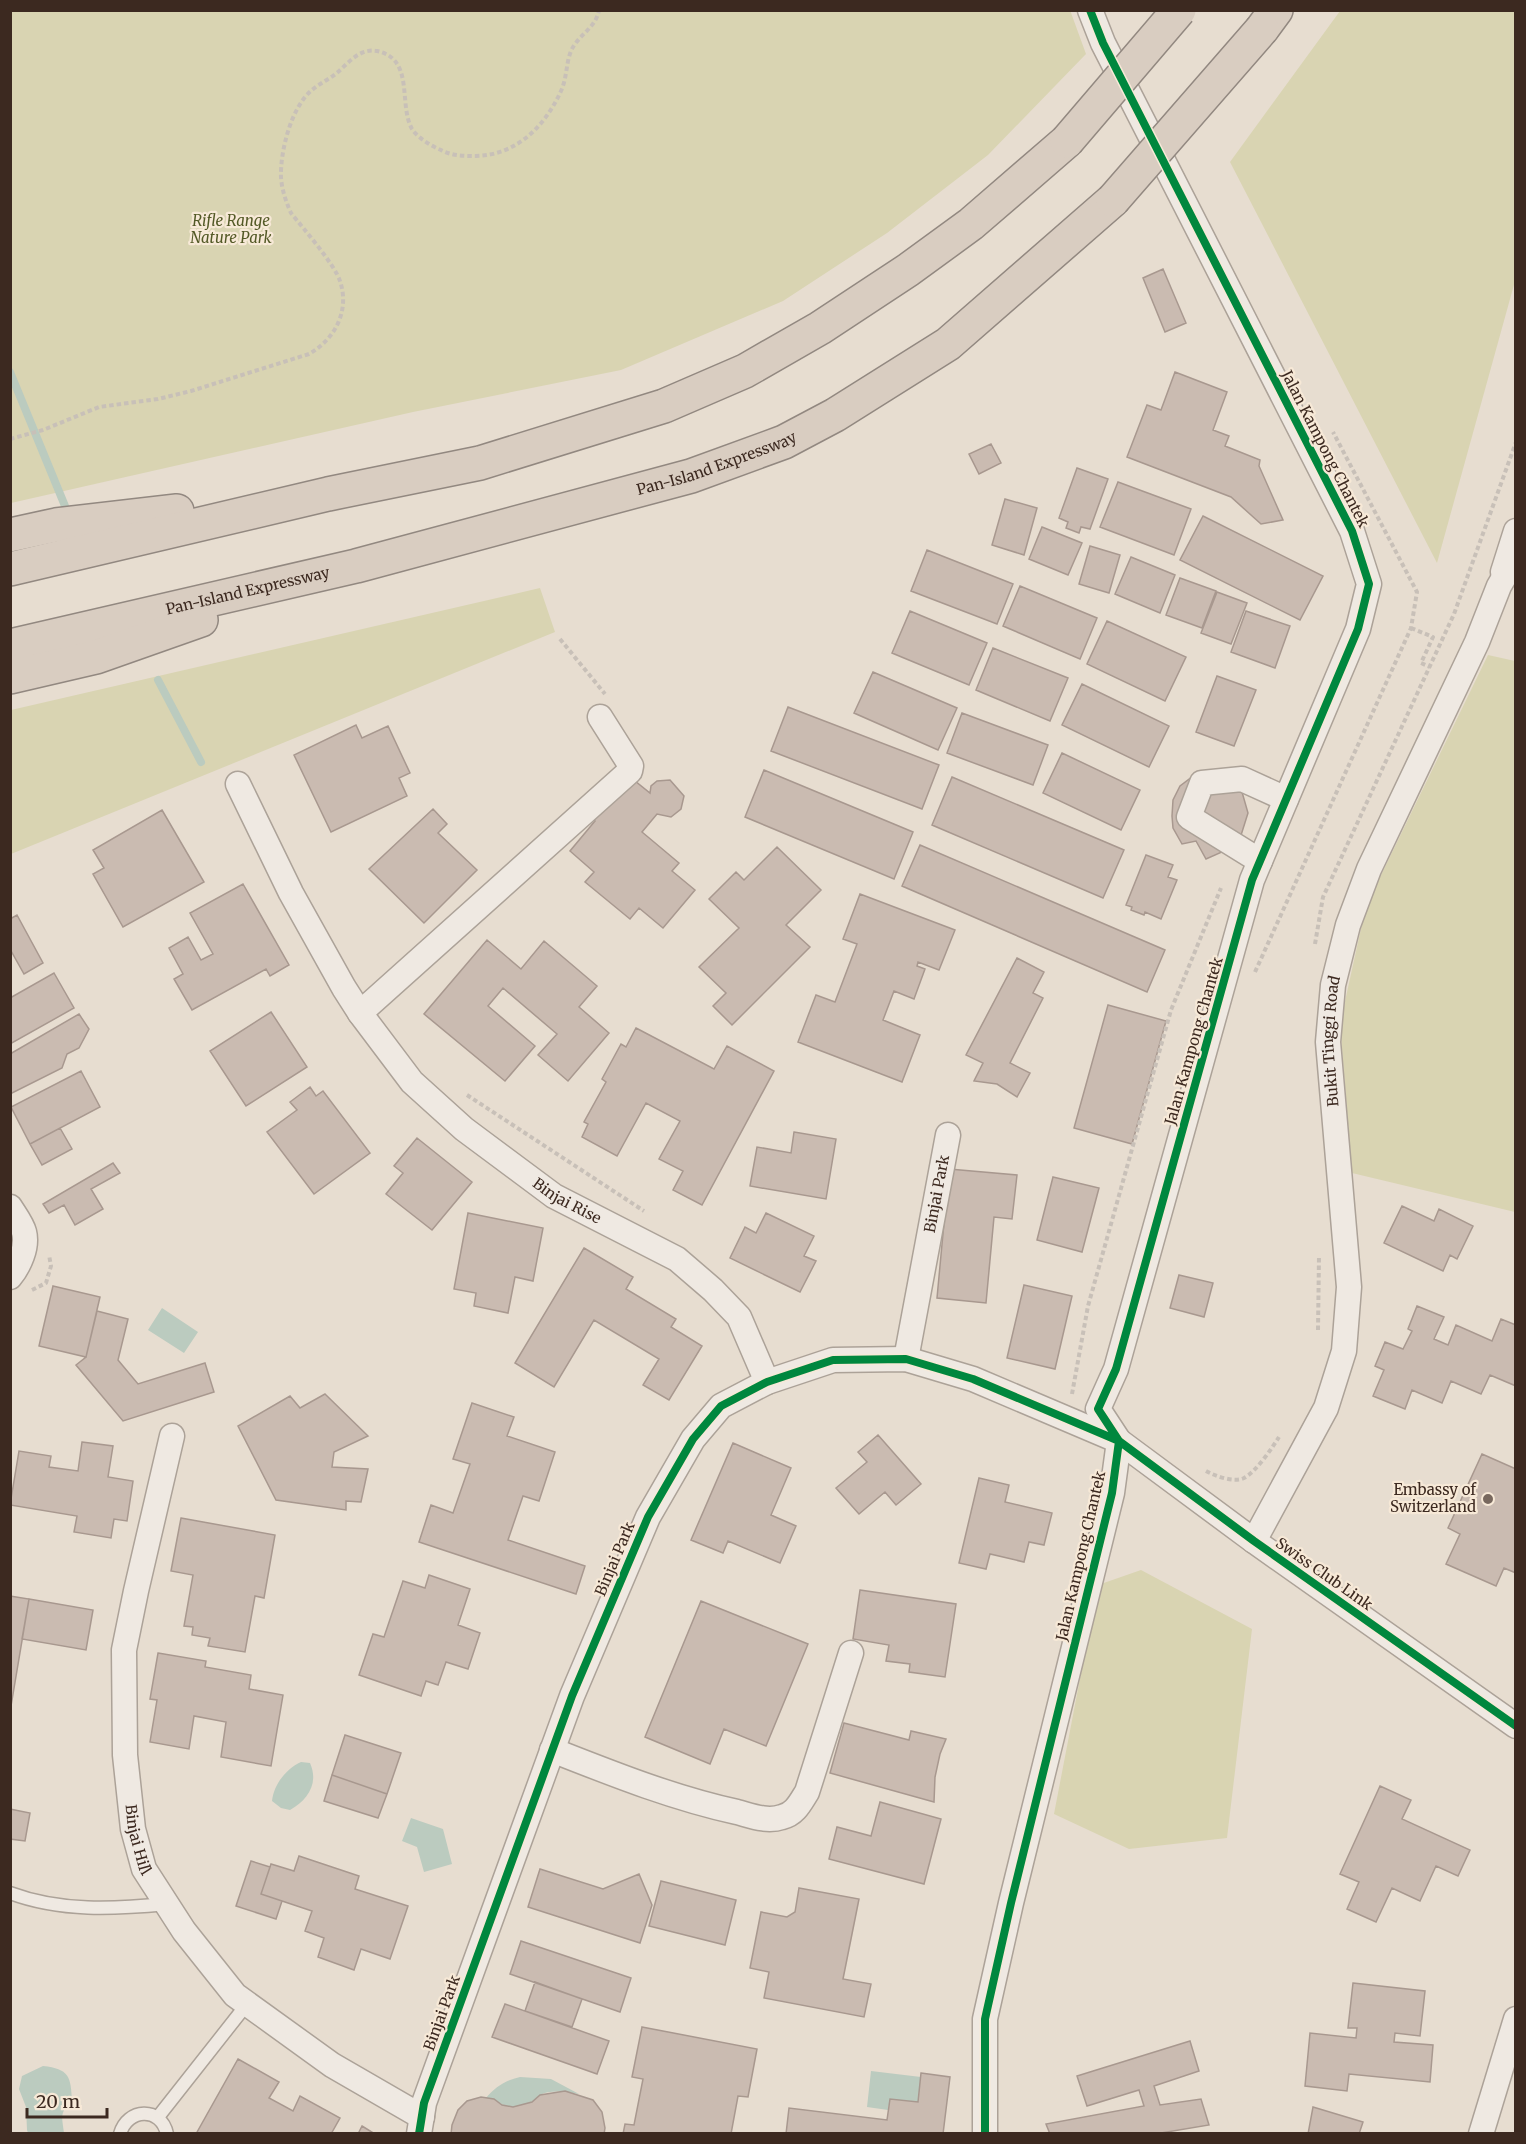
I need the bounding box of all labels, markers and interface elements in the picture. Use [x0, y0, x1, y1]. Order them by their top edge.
park label: Rifle Range Nature Park [190, 211, 273, 247]
street label: Jalan Kampong Chantek [1277, 366, 1374, 531]
street label: Pan-Island Expressway [634, 427, 800, 499]
street label: Pan-Island Expressway [164, 562, 332, 619]
street label: Jalan Kampong Chantek [1160, 954, 1227, 1128]
street label: Bukit Tinggi Road [1318, 973, 1344, 1107]
street label: Binjai Park [920, 1153, 953, 1234]
street label: Binjai Rise [529, 1173, 605, 1228]
street label: Jalan Kampong Chantek [1051, 1469, 1109, 1644]
place label: Embassy of Switzerland [1390, 1480, 1477, 1516]
marker: Embassy of Switzerland [1481, 1492, 1495, 1506]
street label: Binjai Park [590, 1518, 639, 1599]
street label: Swiss Club Link [1272, 1533, 1377, 1614]
street label: Binjai Hill [121, 1803, 156, 1879]
street label: Binjai Park [419, 1972, 464, 2053]
scale bar [27, 2081, 106, 2119]
text: 20 m [36, 2090, 80, 2113]

